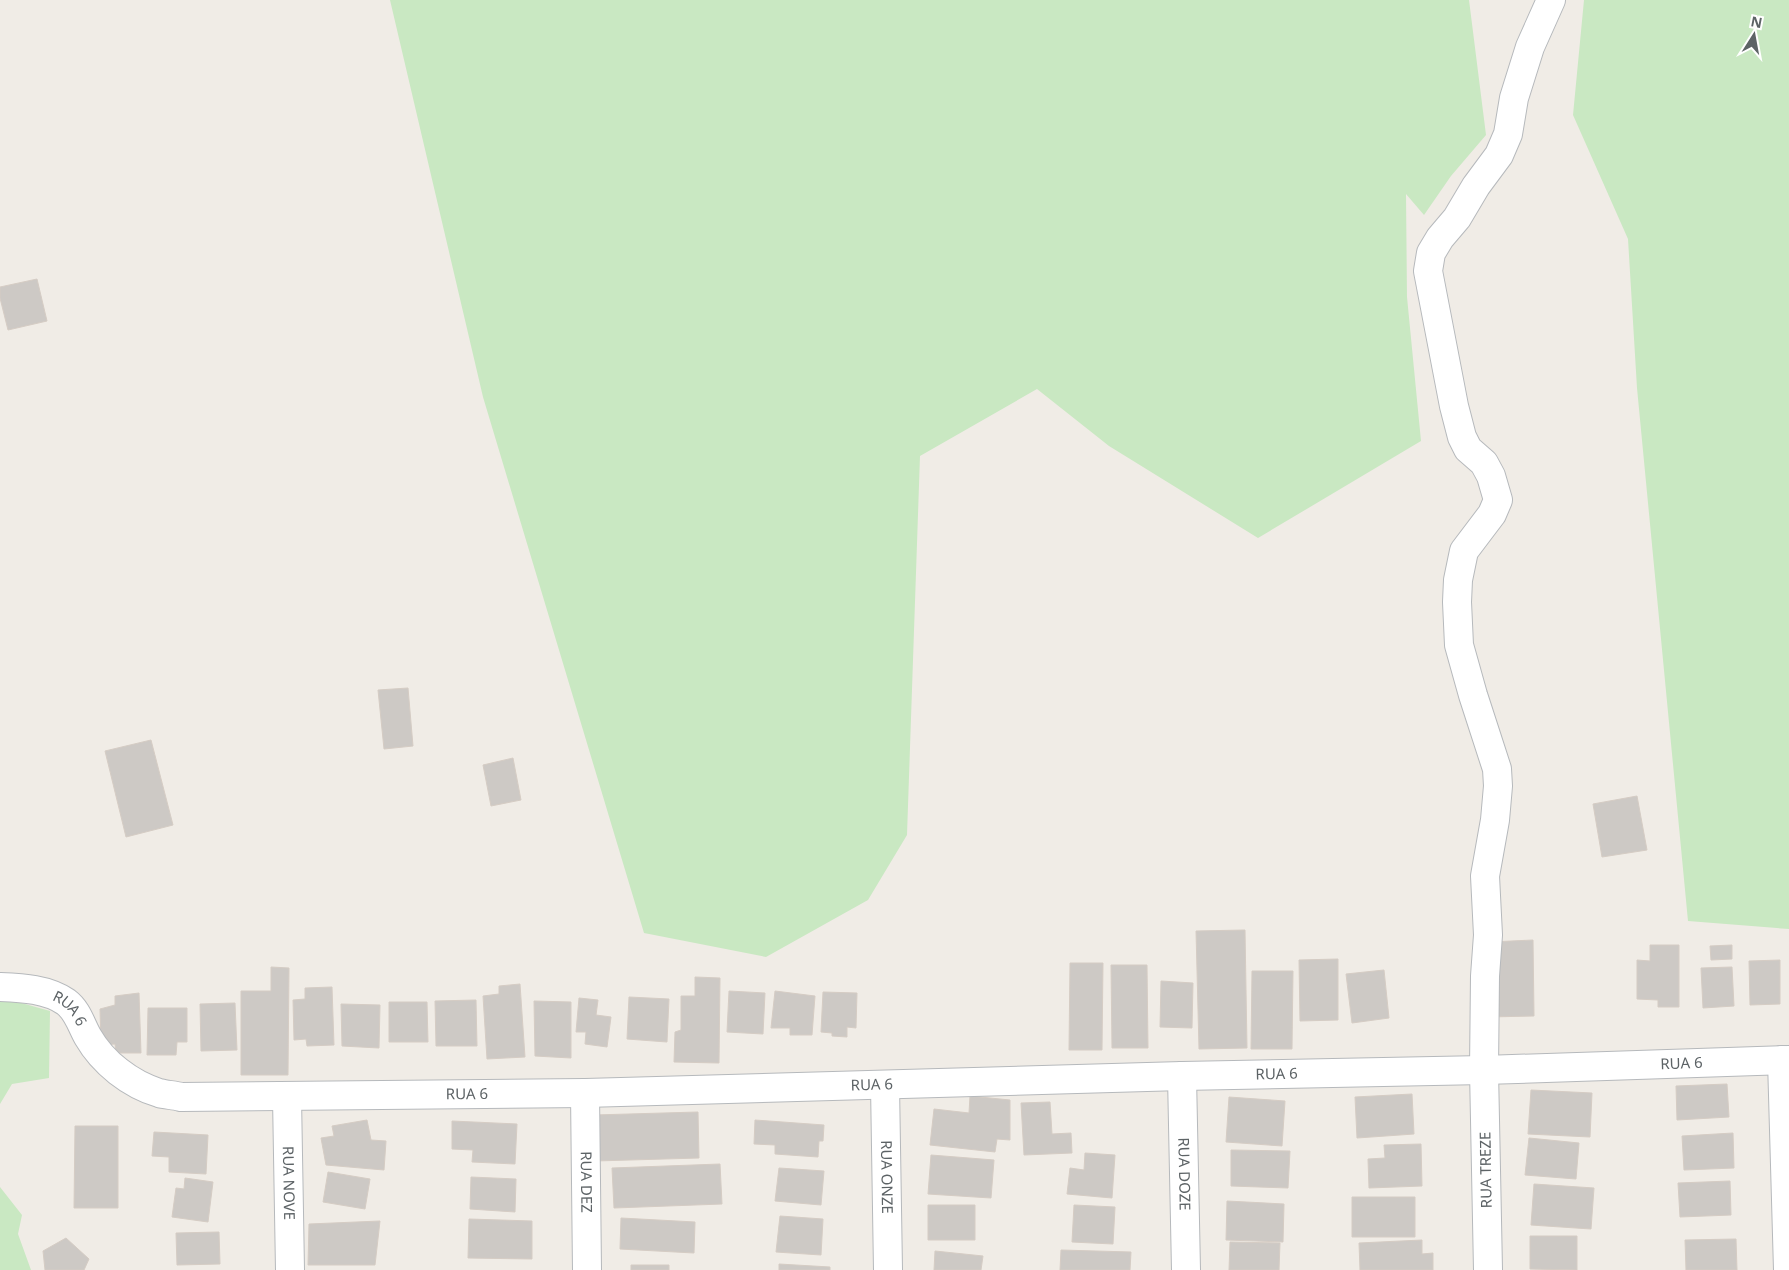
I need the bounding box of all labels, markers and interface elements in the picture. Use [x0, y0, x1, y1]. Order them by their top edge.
north arrow [1729, 10, 1779, 60]
text: N [1749, 11, 1764, 32]
street label: RUA 6 [50, 986, 92, 1029]
street label: RUA 6 [1660, 1052, 1703, 1073]
street label: RUA 6 [1255, 1063, 1298, 1084]
street label: RUA 6 [850, 1073, 893, 1094]
street label: RUA 6 [446, 1083, 488, 1103]
street label: RUA TREZE [1474, 1132, 1496, 1208]
street label: RUA DOZE [1174, 1137, 1196, 1211]
street label: RUA ONZE [877, 1140, 898, 1214]
street label: RUA NOVE [279, 1146, 300, 1220]
street label: RUA DEZ [577, 1151, 597, 1213]

